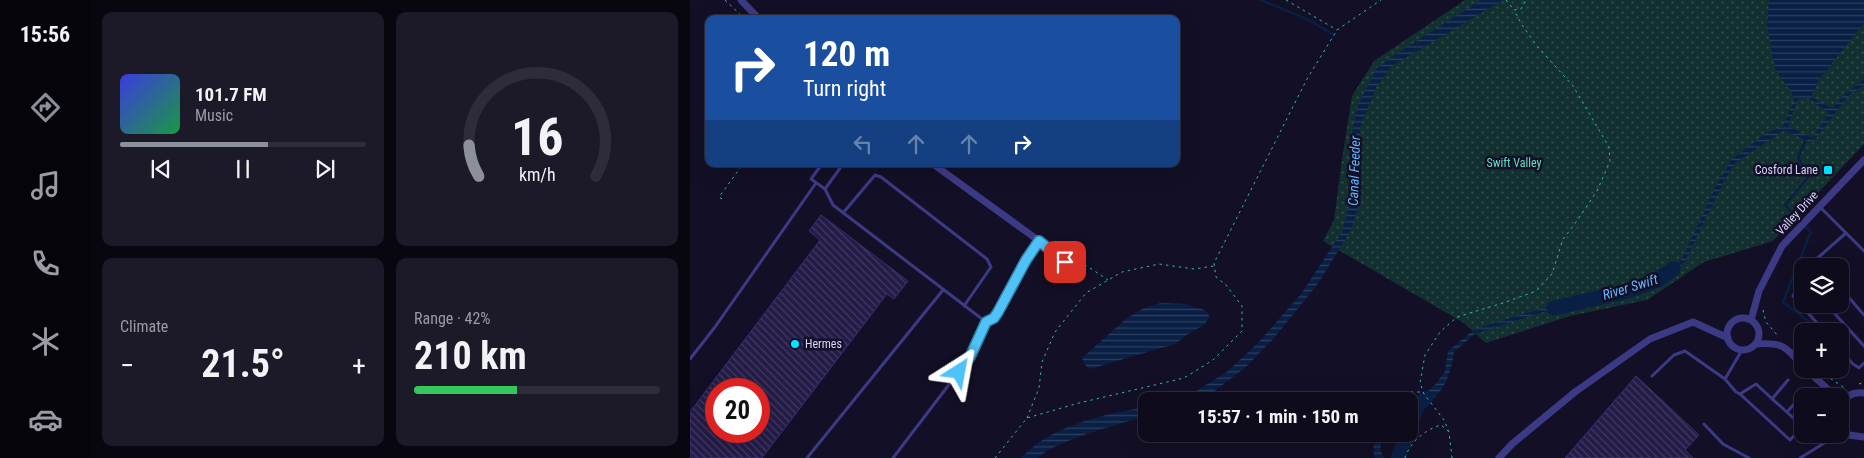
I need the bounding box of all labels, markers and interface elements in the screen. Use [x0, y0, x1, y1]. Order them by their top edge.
text: 15:56 [20, 22, 70, 47]
text: 120 m [803, 34, 890, 75]
icon: right [720, 35, 785, 100]
text: Turn right [803, 76, 886, 101]
text: 101.7 FM [195, 83, 267, 106]
icon: directions [28, 90, 63, 125]
text: Music [195, 106, 233, 125]
text: 16 [511, 107, 563, 168]
icon: left [849, 130, 877, 158]
icon: ahead [902, 130, 930, 158]
icon: ahead [955, 130, 983, 158]
icon: right [1008, 130, 1036, 158]
water label: Canal Feeder [1345, 135, 1363, 206]
icon: previous [147, 155, 175, 183]
icon: pause [229, 155, 257, 183]
icon: next [311, 155, 339, 183]
park label: Swift Valley [1486, 156, 1542, 170]
place label: Cosford Lane [1755, 163, 1818, 177]
text: km/h [519, 164, 555, 185]
marker: Cosford Lane [1822, 164, 1834, 176]
icon: music [28, 168, 63, 203]
street label: Valley Drive [1773, 188, 1821, 238]
pin [1044, 241, 1086, 283]
icon: phone [28, 246, 63, 281]
icon: arrive [1051, 248, 1079, 276]
map controls [1794, 258, 1849, 443]
button: layers [1794, 258, 1849, 313]
water label: River Swift [1600, 271, 1661, 303]
text: Range · 42% [414, 309, 490, 328]
text: Climate [120, 317, 168, 336]
button: + [1794, 323, 1849, 378]
icon: climate [28, 324, 63, 359]
text: 210 km [414, 334, 527, 378]
place label: Hermes [805, 337, 842, 351]
marker: Hermes [789, 338, 801, 350]
text: 21.5° [201, 342, 285, 386]
position arrow [932, 345, 984, 397]
text: − [120, 349, 134, 382]
text: + [352, 349, 366, 382]
speed limit sign: 20 [705, 378, 770, 443]
button: − [1794, 388, 1849, 443]
icon: car [28, 402, 63, 437]
text: 15:57 · 1 min · 150 m [1197, 405, 1359, 428]

